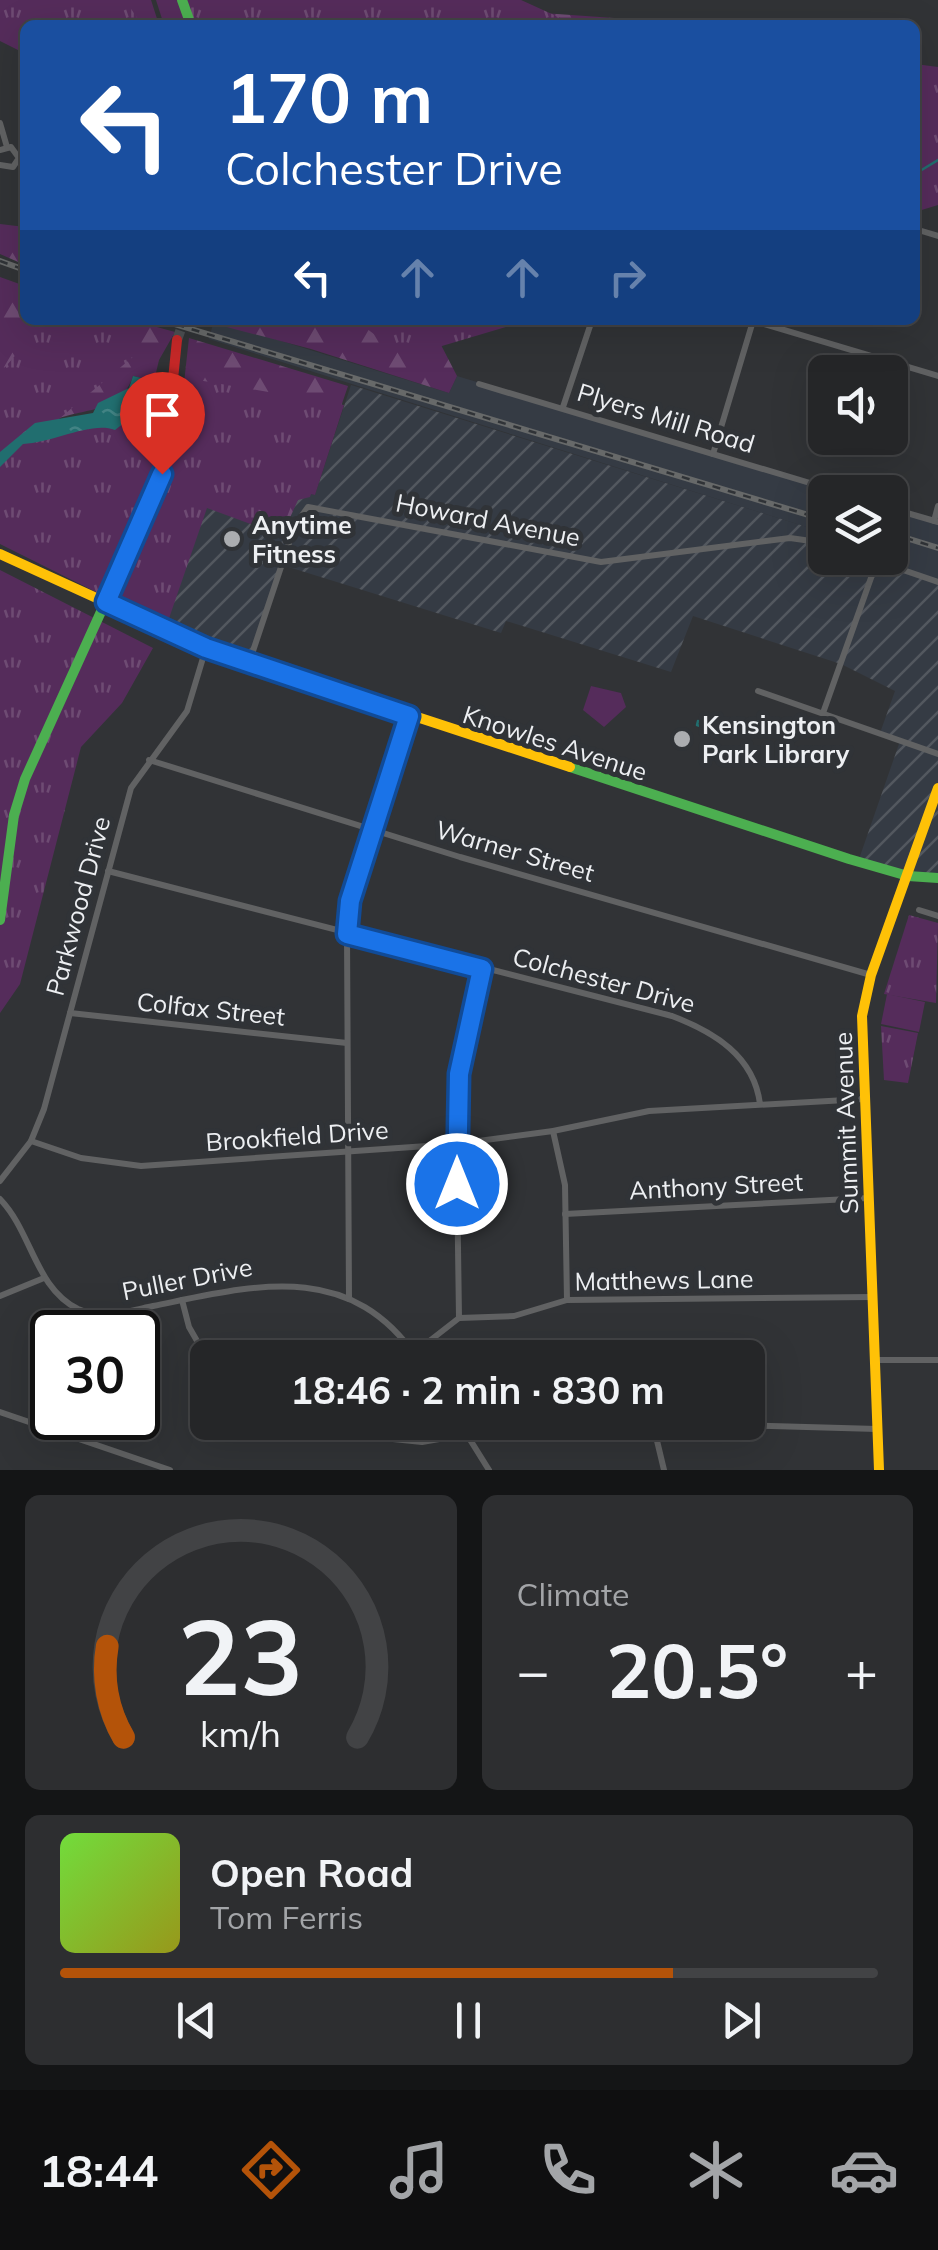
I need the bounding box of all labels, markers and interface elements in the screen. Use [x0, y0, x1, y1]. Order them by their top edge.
text: 170 m [225, 53, 433, 141]
icon: left [60, 60, 190, 190]
text: Colchester Drive [225, 140, 563, 196]
icon: left [285, 250, 340, 305]
icon: ahead [390, 250, 445, 305]
icon: ahead [495, 250, 550, 305]
icon: right [600, 250, 655, 305]
map controls [808, 355, 908, 575]
button: sound [808, 355, 908, 455]
pin [120, 372, 205, 475]
street label: Plyers Mill Road [574, 376, 759, 459]
icon: arrive [135, 387, 190, 442]
button: layers [808, 475, 908, 575]
street label: Howard Avenue [393, 486, 583, 553]
place label: Anytime Fitness [252, 509, 352, 569]
marker: Anytime Fitness [221, 528, 243, 550]
street label: Knowles Avenue [459, 698, 651, 787]
place label: Kensington Park Library [702, 709, 850, 769]
marker: Kensington Park Library [671, 728, 693, 750]
street label: Parkwood Drive [39, 813, 116, 999]
street label: Warner Street [432, 813, 598, 888]
street label: Colchester Drive [510, 940, 699, 1019]
street label: Colfax Street [135, 985, 287, 1032]
street label: Summit Avenue [827, 1031, 864, 1215]
street label: Brookfield Drive [205, 1114, 389, 1157]
position arrow [405, 1132, 509, 1236]
street label: Anthony Street [628, 1165, 804, 1206]
street label: Puller Drive [119, 1251, 255, 1306]
street label: Matthews Lane [574, 1262, 754, 1297]
speed limit sign: 30 [30, 1310, 160, 1440]
text: 18:46 · 2 min · 830 m [290, 1366, 665, 1414]
text: Climate [517, 1574, 629, 1614]
text: 23 [178, 1590, 303, 1721]
text: 20.5° [606, 1623, 788, 1717]
text: − [517, 1636, 550, 1705]
text: + [845, 1636, 878, 1705]
text: km/h [200, 1711, 281, 1756]
text: Open Road [210, 1849, 413, 1897]
text: Tom Ferris [210, 1897, 363, 1937]
icon: previous [169, 1993, 224, 2048]
icon: pause [441, 1993, 496, 2048]
icon: next [714, 1993, 769, 2048]
icon: directions [236, 2135, 306, 2205]
icon: music [384, 2135, 454, 2205]
icon: phone [533, 2135, 603, 2205]
icon: climate [681, 2135, 751, 2205]
icon: car [829, 2135, 899, 2205]
text: 18:44 [39, 2142, 158, 2198]

